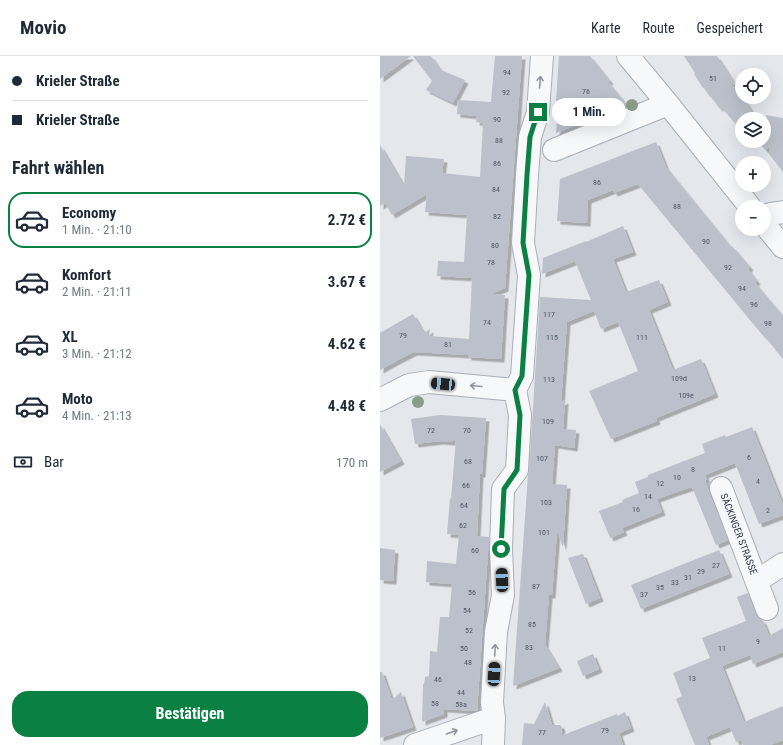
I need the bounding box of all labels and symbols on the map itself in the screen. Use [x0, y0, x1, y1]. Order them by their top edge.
house number: 94 [503, 68, 511, 77]
house number: 51 [709, 74, 717, 83]
one-way arrow [537, 76, 544, 89]
house number: 76 [582, 87, 590, 96]
house number: 92 [502, 88, 510, 97]
callout: 1 Min. [552, 98, 626, 126]
route end [529, 103, 547, 121]
house number: 90 [493, 115, 501, 124]
house number: 88 [495, 136, 503, 145]
house number: 86 [493, 159, 501, 168]
house number: 86 [593, 178, 601, 187]
house number: 84 [492, 185, 500, 194]
house number: 88 [673, 202, 681, 211]
house number: 82 [493, 212, 501, 221]
house number: 90 [702, 237, 710, 246]
house number: 80 [491, 241, 499, 250]
house number: 78 [487, 258, 495, 267]
house number: 92 [724, 263, 732, 272]
house number: 94 [738, 284, 746, 293]
house number: 96 [750, 300, 758, 309]
house number: 117 [543, 310, 555, 319]
house number: 74 [483, 318, 491, 327]
house number: 98 [764, 319, 772, 328]
house number: 79 [399, 331, 407, 340]
house number: 115 [546, 333, 558, 342]
house number: 111 [636, 333, 648, 342]
house number: 81 [444, 340, 452, 349]
house number: 109d [671, 374, 687, 383]
house number: 113 [543, 375, 555, 384]
car [431, 377, 455, 391]
one-way arrow [470, 383, 483, 390]
house number: 109e [678, 391, 694, 400]
house number: 109 [542, 417, 554, 426]
house number: 72 [427, 426, 435, 435]
house number: 70 [463, 426, 471, 435]
house number: 6 [747, 453, 751, 462]
house number: 107 [536, 454, 548, 463]
house number: 68 [464, 457, 472, 466]
house number: 8 [691, 465, 695, 474]
house number: 10 [673, 473, 681, 482]
house number: 4 [756, 477, 760, 486]
house number: 12 [656, 479, 664, 488]
house number: 66 [462, 481, 470, 490]
house number: 14 [644, 492, 652, 501]
street label: SÄCKINGER STRASSE [718, 492, 760, 576]
house number: 103 [540, 498, 552, 507]
house number: 64 [460, 501, 468, 510]
house number: 16 [632, 505, 640, 514]
house number: 2 [766, 506, 770, 515]
house number: 62 [459, 521, 467, 530]
house number: 101 [538, 528, 550, 537]
route start [492, 540, 510, 558]
house number: 60 [471, 546, 479, 555]
house number: 27 [712, 561, 720, 570]
house number: 29 [697, 567, 705, 576]
car [496, 568, 508, 592]
house number: 31 [684, 573, 692, 582]
house number: 33 [671, 578, 679, 587]
house number: 87 [532, 582, 540, 591]
house number: 35 [656, 583, 664, 592]
house number: 56 [468, 588, 476, 597]
house number: 37 [640, 590, 648, 599]
house number: 54 [463, 606, 471, 615]
house number: 85 [528, 620, 536, 629]
house number: 52 [465, 626, 473, 635]
house number: 9 [756, 637, 760, 646]
house number: 83 [525, 643, 533, 652]
house number: 50 [460, 644, 468, 653]
one-way arrow [491, 644, 498, 657]
house number: 11 [718, 644, 726, 653]
house number: 48 [464, 658, 472, 667]
car [487, 662, 501, 686]
house number: 13 [688, 674, 696, 683]
house number: 46 [434, 675, 442, 684]
house number: 44 [457, 688, 465, 697]
house number: 58 [431, 699, 439, 708]
house number: 58a [455, 700, 467, 709]
house number: 79 [601, 726, 609, 735]
one-way arrow [446, 728, 458, 736]
house number: 77 [538, 728, 546, 737]

